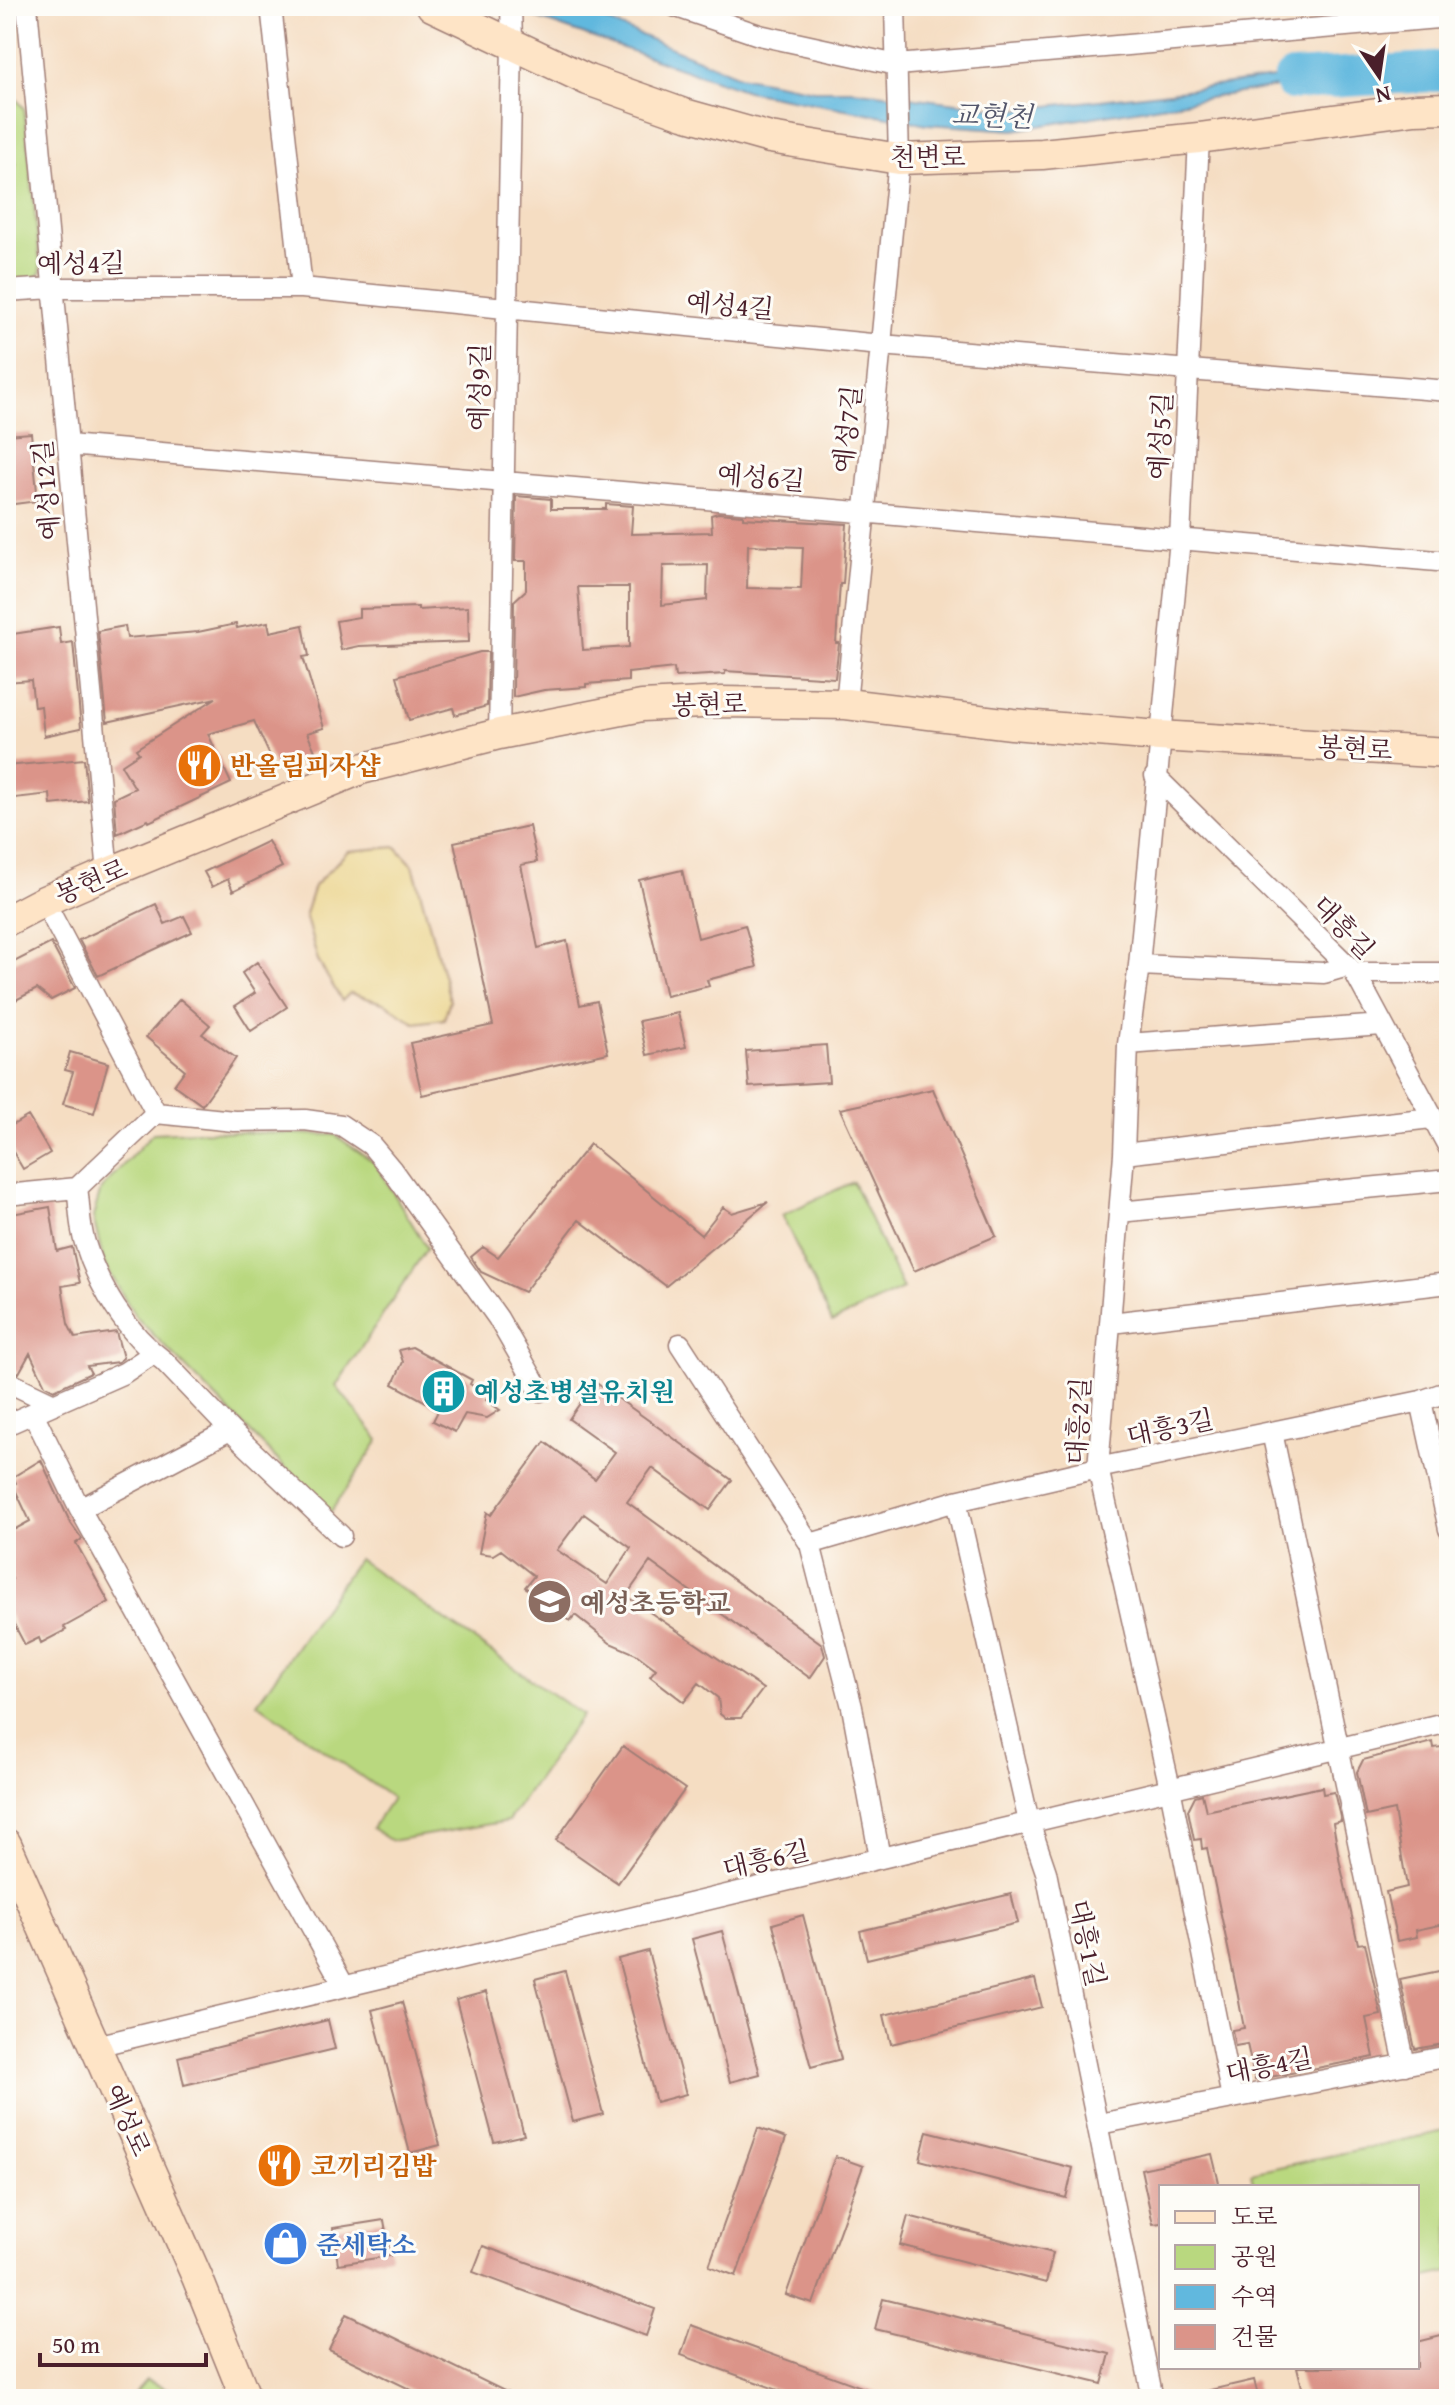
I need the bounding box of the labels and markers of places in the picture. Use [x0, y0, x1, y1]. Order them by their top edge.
restaurant icon: 반올림피자샵 [175, 741, 223, 789]
place label: 반올림피자샵 [230, 746, 382, 785]
building icon: 예성초병설유치원 [419, 1367, 467, 1415]
place label: 예성초병설유치원 [474, 1372, 675, 1411]
school or university icon: 예성초등학교 [525, 1578, 573, 1626]
place label: 예성초등학교 [580, 1583, 731, 1622]
restaurant icon: 코끼리김밥 [256, 2141, 304, 2189]
place label: 코끼리김밥 [311, 2146, 437, 2185]
shop icon: 준세탁소 [261, 2220, 309, 2268]
place label: 준세탁소 [316, 2225, 416, 2264]

